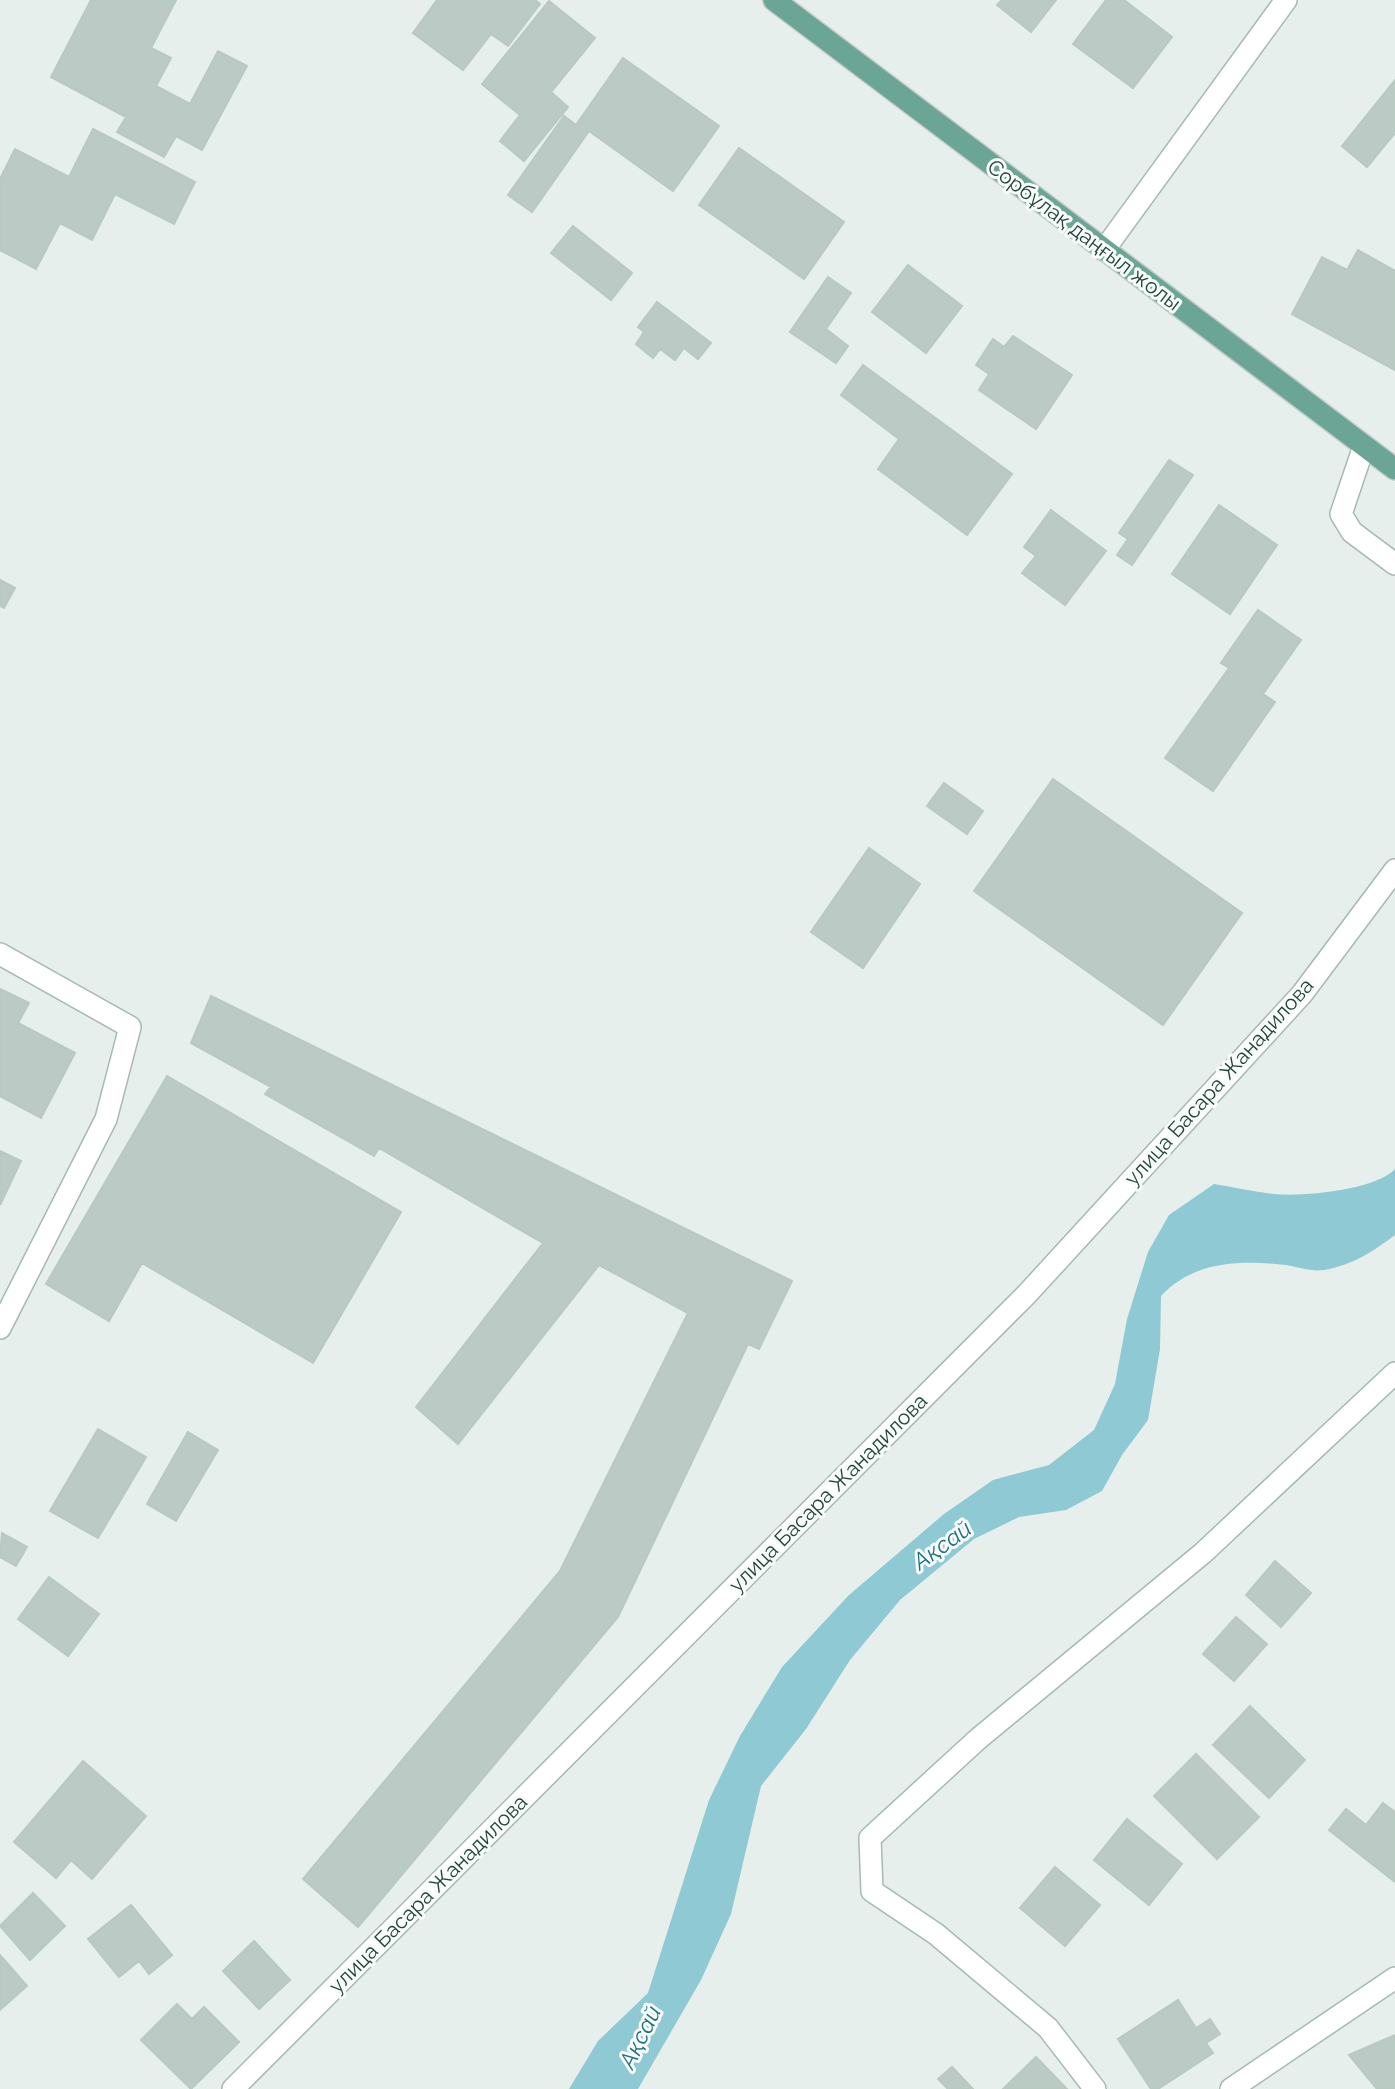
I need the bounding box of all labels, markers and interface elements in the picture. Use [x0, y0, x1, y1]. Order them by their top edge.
street label: Сорбұлақ даңғыл жолы [983, 154, 1186, 315]
street label: улица Басара Жанадилова [1119, 973, 1318, 1190]
street label: улица Басара Жанадилова [723, 1388, 932, 1597]
water label: Ақсай [905, 1514, 976, 1576]
street label: улица Басара Жанадилова [323, 1789, 532, 1998]
water label: Ақсай [612, 2001, 666, 2074]

